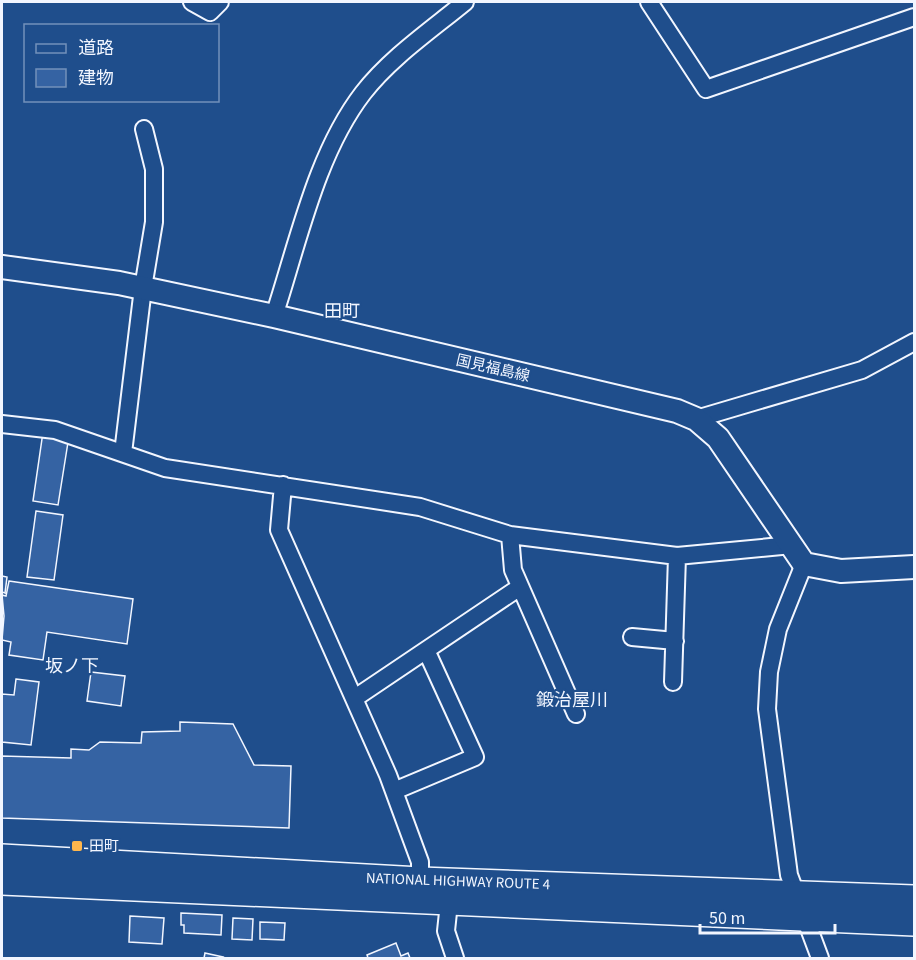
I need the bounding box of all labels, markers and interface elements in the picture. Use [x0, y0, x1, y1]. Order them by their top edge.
legend [24, 24, 219, 102]
text: 道路 [78, 36, 114, 61]
text: 建物 [78, 66, 114, 91]
district label: 田町 [324, 299, 360, 324]
street label: 国見福島線 [454, 350, 532, 387]
district label: 坂ノ下 [45, 654, 99, 679]
district label: 鍛治屋川 [536, 688, 608, 713]
place label: 田町 [89, 836, 119, 857]
marker: 田町 [70, 839, 84, 853]
street label: NATIONAL HIGHWAY ROUTE 4 [366, 868, 551, 895]
scale bar [700, 897, 835, 935]
text: 50 m [709, 906, 745, 931]

